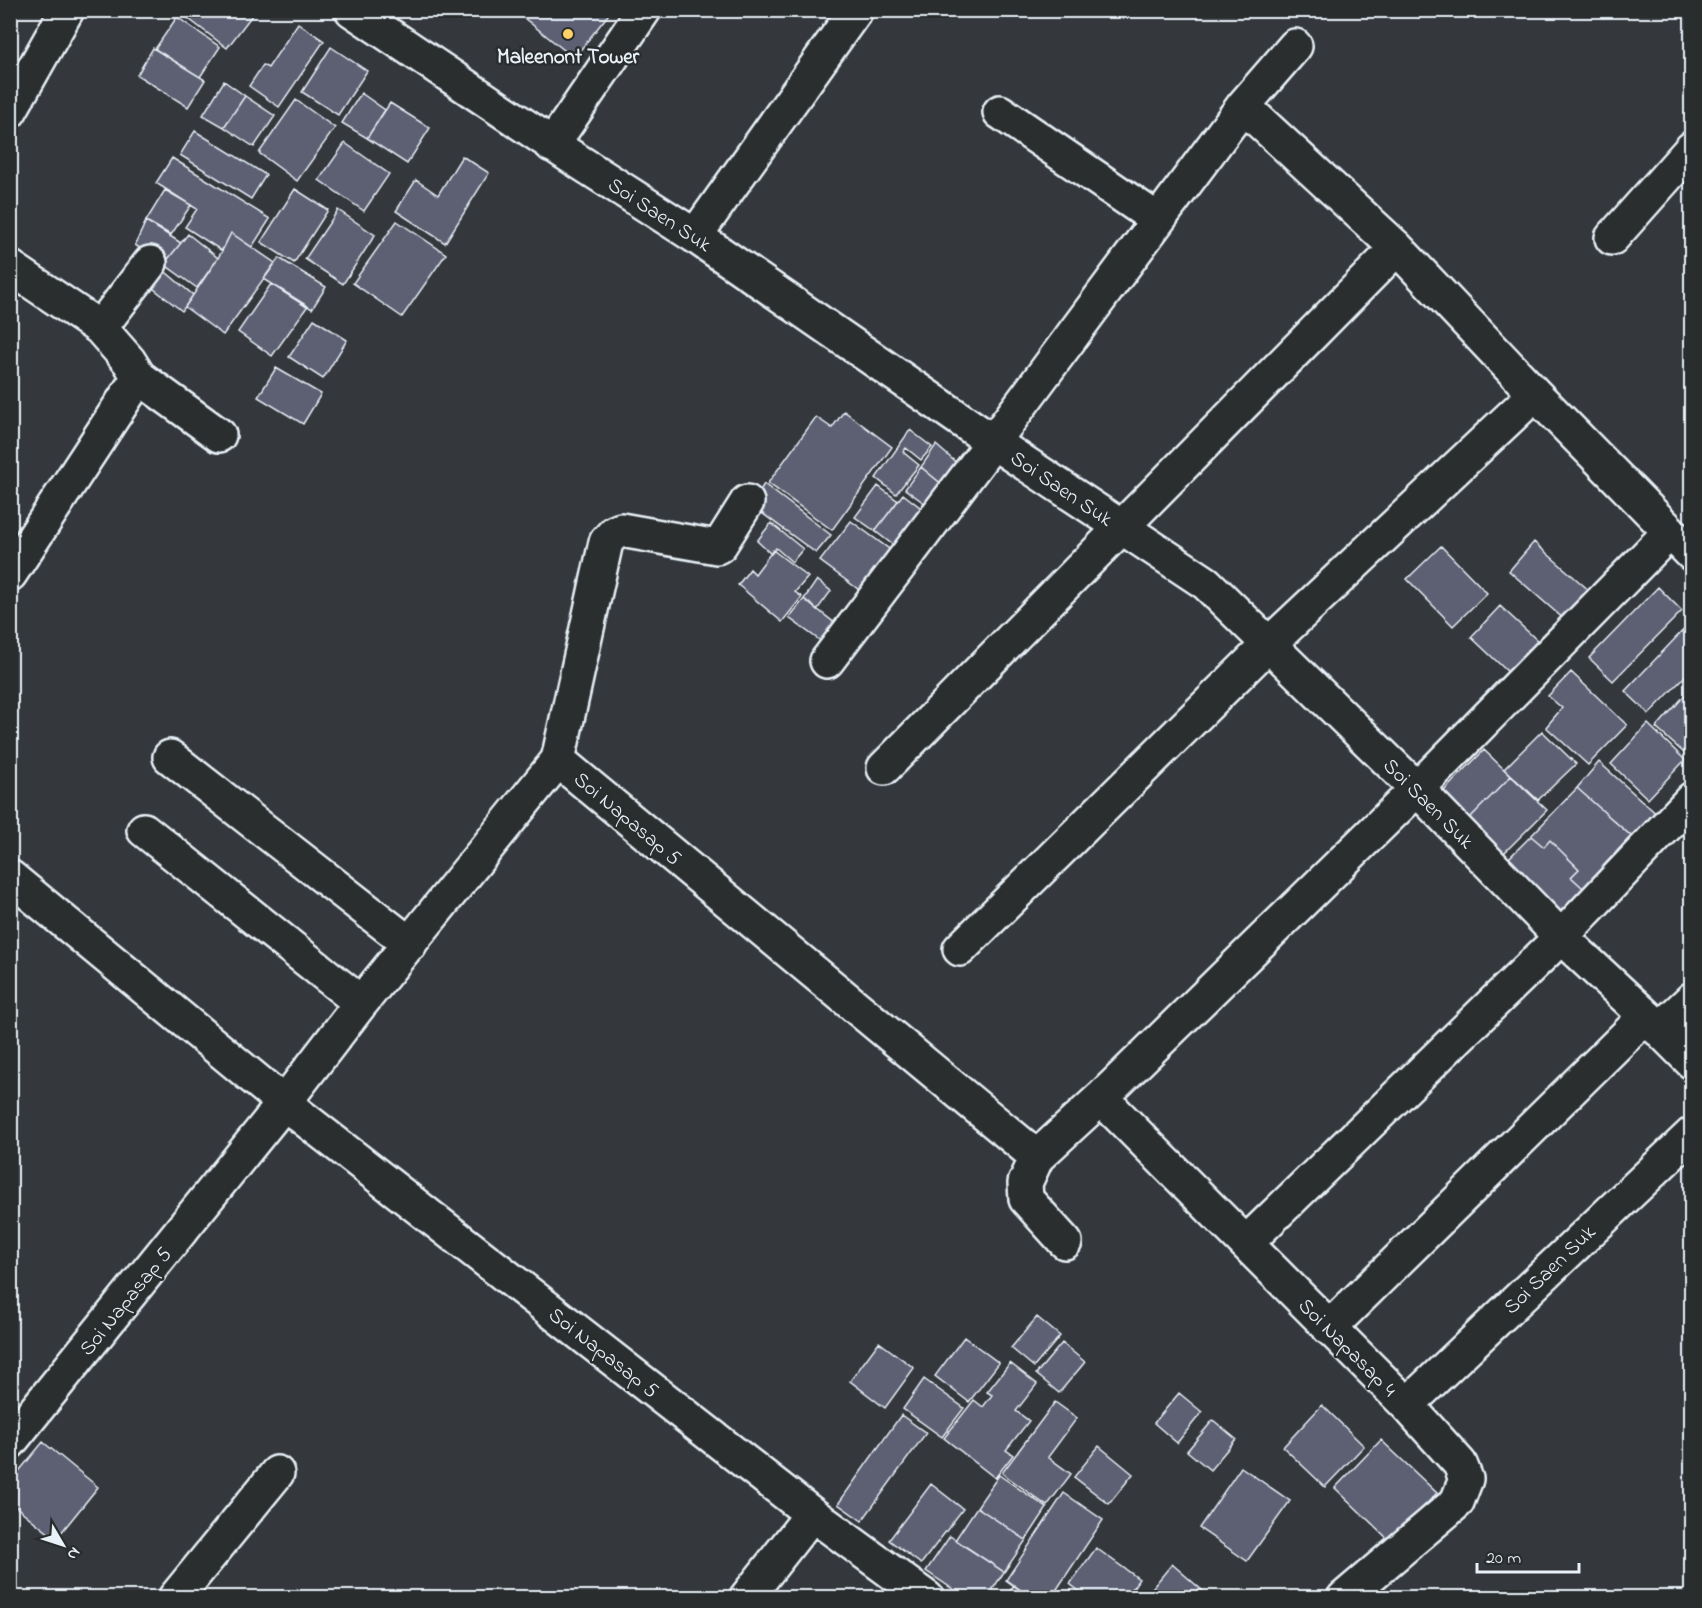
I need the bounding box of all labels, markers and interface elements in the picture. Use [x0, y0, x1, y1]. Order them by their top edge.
marker: Maleenont Tower [561, 27, 575, 41]
place label: Maleenont Tower [497, 43, 640, 73]
street label: Soi Saen Suk [601, 171, 717, 261]
street label: Soi Saen Suk [1004, 444, 1119, 536]
street label: Soi Saen Suk [1375, 752, 1480, 857]
street label: Soi Napasap 5 [566, 765, 687, 874]
street label: Soi Saen Suk [1498, 1218, 1604, 1322]
street label: Soi Napasap 5 [73, 1241, 180, 1363]
street label: Soi Napasap 4 [1290, 1292, 1403, 1405]
street label: Soi Napasap 5 [541, 1301, 664, 1406]
north arrow [33, 1515, 93, 1575]
scale bar [1477, 1536, 1579, 1574]
text: N [60, 1541, 86, 1565]
text: 20 m [1486, 1546, 1521, 1572]

